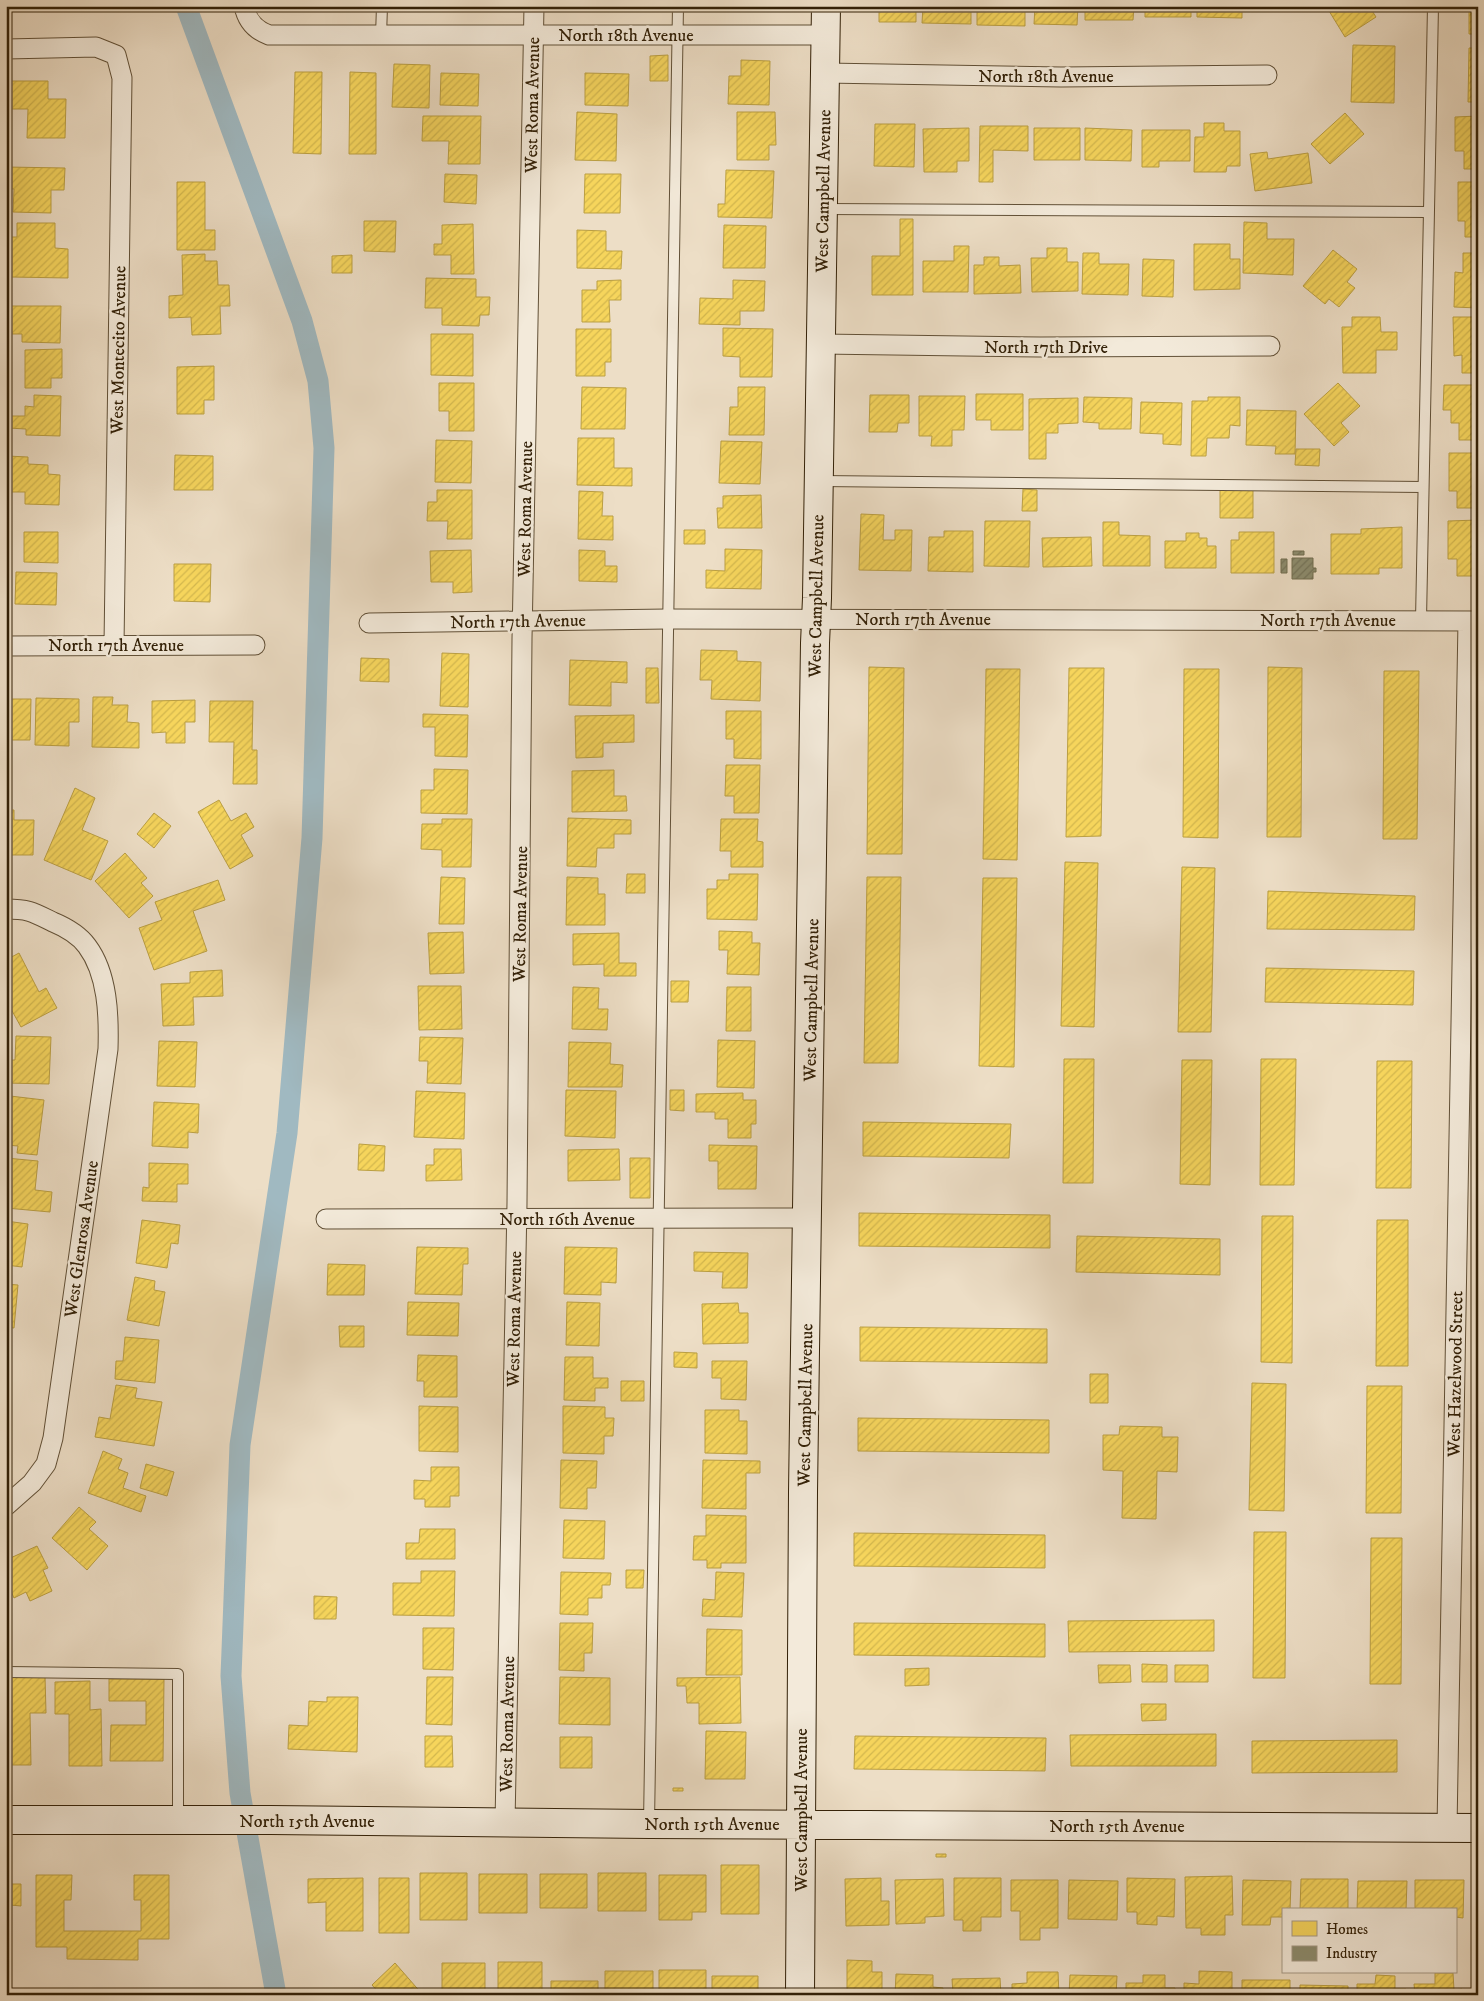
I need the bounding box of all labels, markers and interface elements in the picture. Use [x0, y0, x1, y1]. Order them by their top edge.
street label: North 18th Avenue [558, 25, 694, 47]
street label: West Roma Avenue [521, 37, 545, 174]
street label: North 18th Avenue [978, 66, 1114, 88]
street label: West Campbell Avenue [812, 109, 836, 274]
street label: West Montecito Avenue [107, 265, 131, 436]
street label: North 17th Drive [984, 337, 1108, 359]
street label: West Roma Avenue [514, 441, 538, 578]
street label: West Campbell Avenue [805, 514, 829, 679]
street label: North 17th Avenue [855, 609, 991, 631]
street label: North 17th Avenue [450, 610, 586, 634]
street label: North 17th Avenue [1260, 610, 1396, 632]
street label: North 17th Avenue [48, 635, 184, 657]
street label: West Roma Avenue [509, 846, 533, 983]
street label: West Campbell Avenue [800, 918, 824, 1083]
street label: West Glenrosa Avenue [60, 1159, 104, 1320]
street label: North 16th Avenue [499, 1209, 635, 1231]
street label: West Roma Avenue [503, 1251, 527, 1388]
street label: West Hazelwood Street [1444, 1290, 1468, 1458]
street label: West Campbell Avenue [794, 1323, 818, 1488]
street label: West Roma Avenue [496, 1656, 520, 1793]
street label: West Campbell Avenue [791, 1728, 813, 1893]
street label: North 15th Avenue [239, 1811, 375, 1833]
street label: North 15th Avenue [644, 1814, 780, 1836]
street label: North 15th Avenue [1049, 1816, 1185, 1838]
legend [1282, 1908, 1456, 1974]
text: Homes [1326, 1920, 1368, 1939]
text: Industry [1326, 1944, 1378, 1963]

